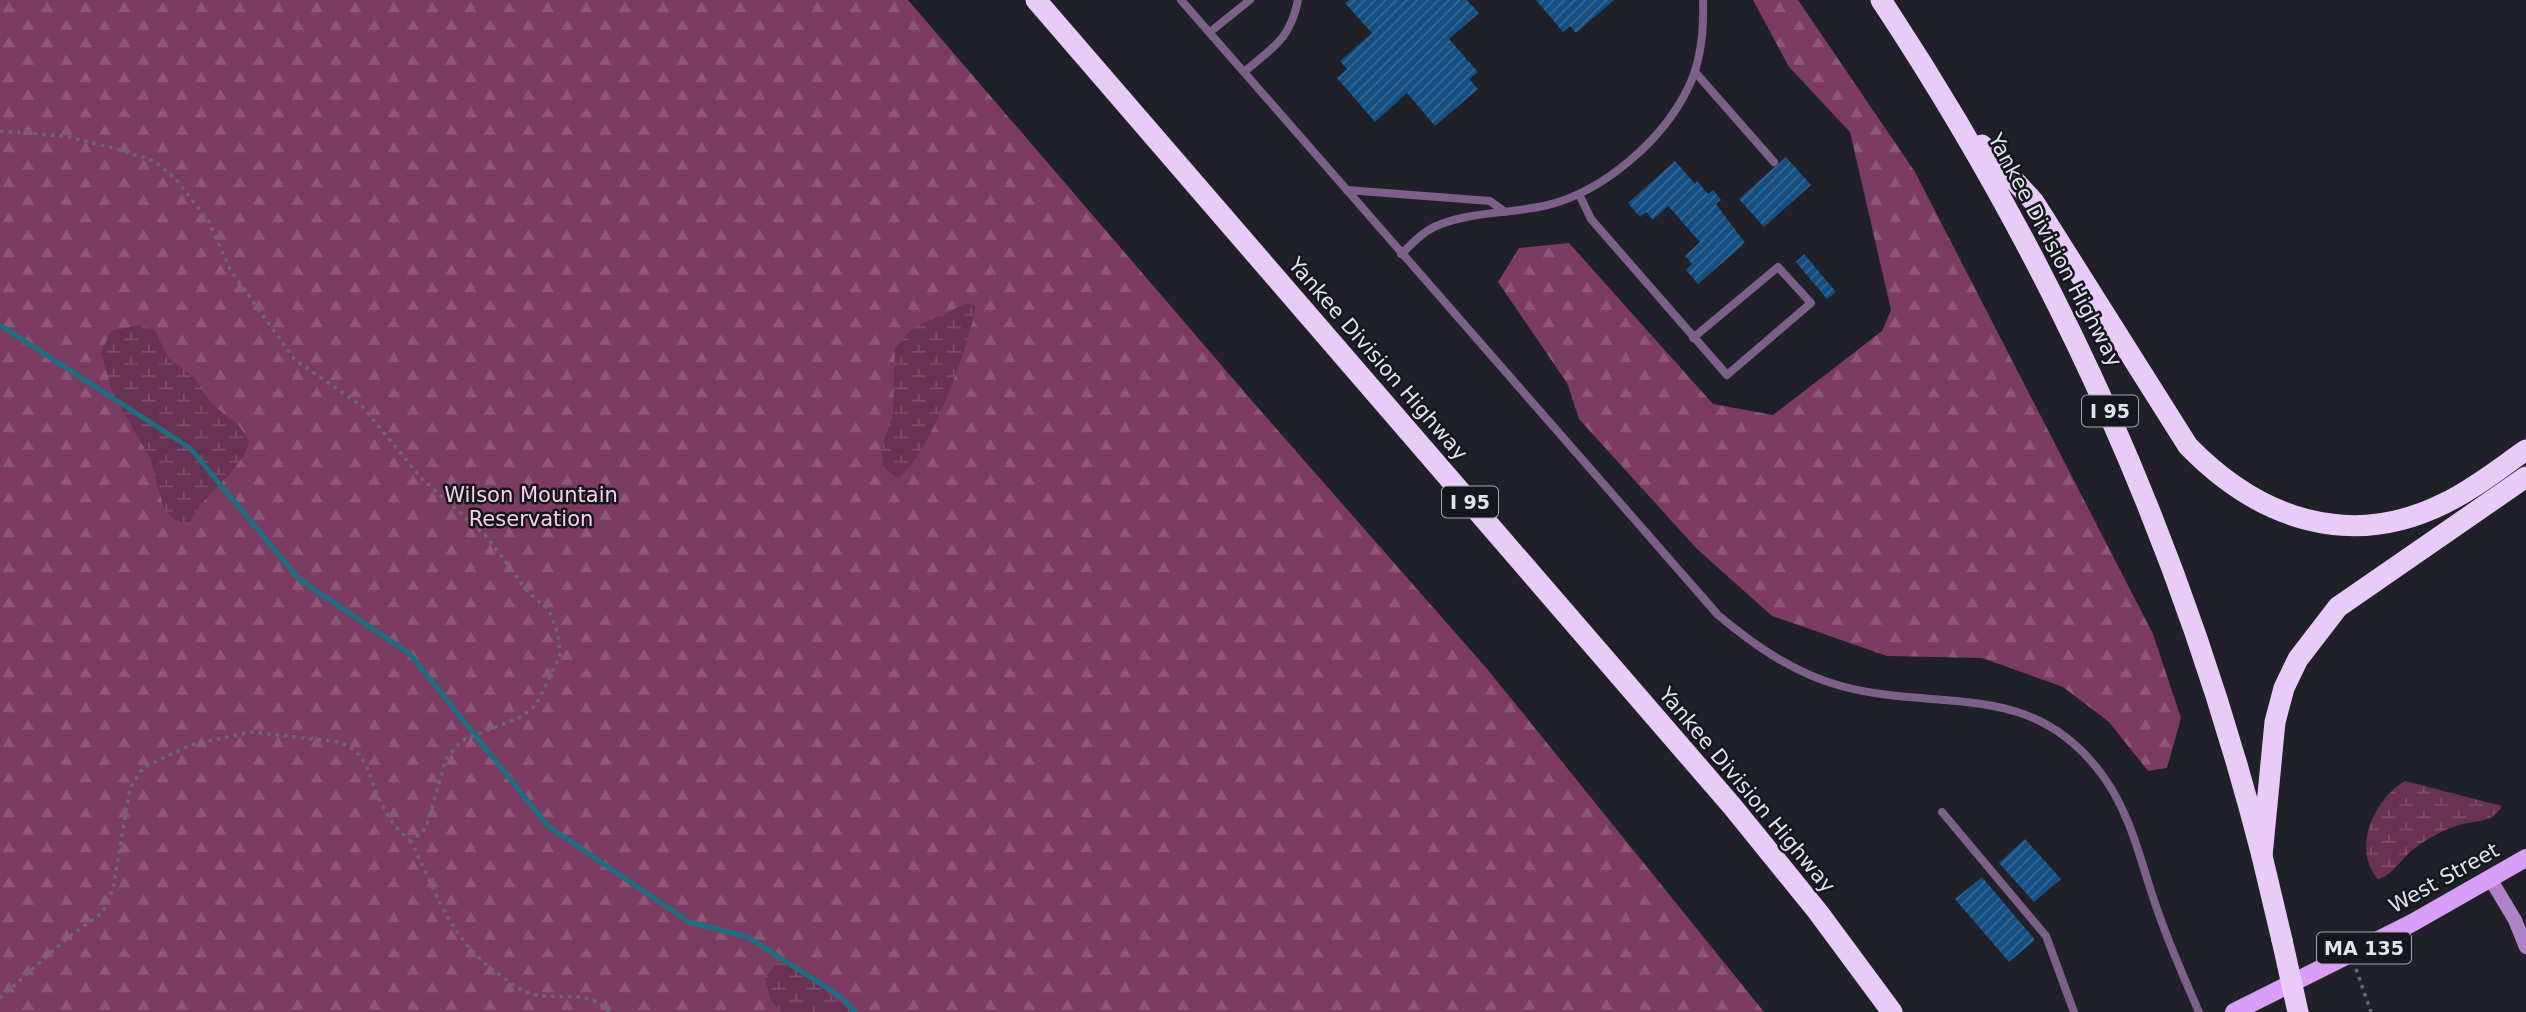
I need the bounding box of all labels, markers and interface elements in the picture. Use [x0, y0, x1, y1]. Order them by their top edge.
street label: Yankee Division Highway [1983, 128, 2127, 371]
street label: Yankee Division Highway [1283, 252, 1473, 465]
road number: I 95 [2082, 396, 2138, 426]
park label: Wilson Mountain Reservation [444, 483, 618, 531]
road number: I 95 [1442, 486, 1498, 517]
street label: Yankee Division Highway [1653, 682, 1840, 898]
street label: West Street [2385, 838, 2503, 918]
road number: MA 135 [2317, 932, 2411, 964]

